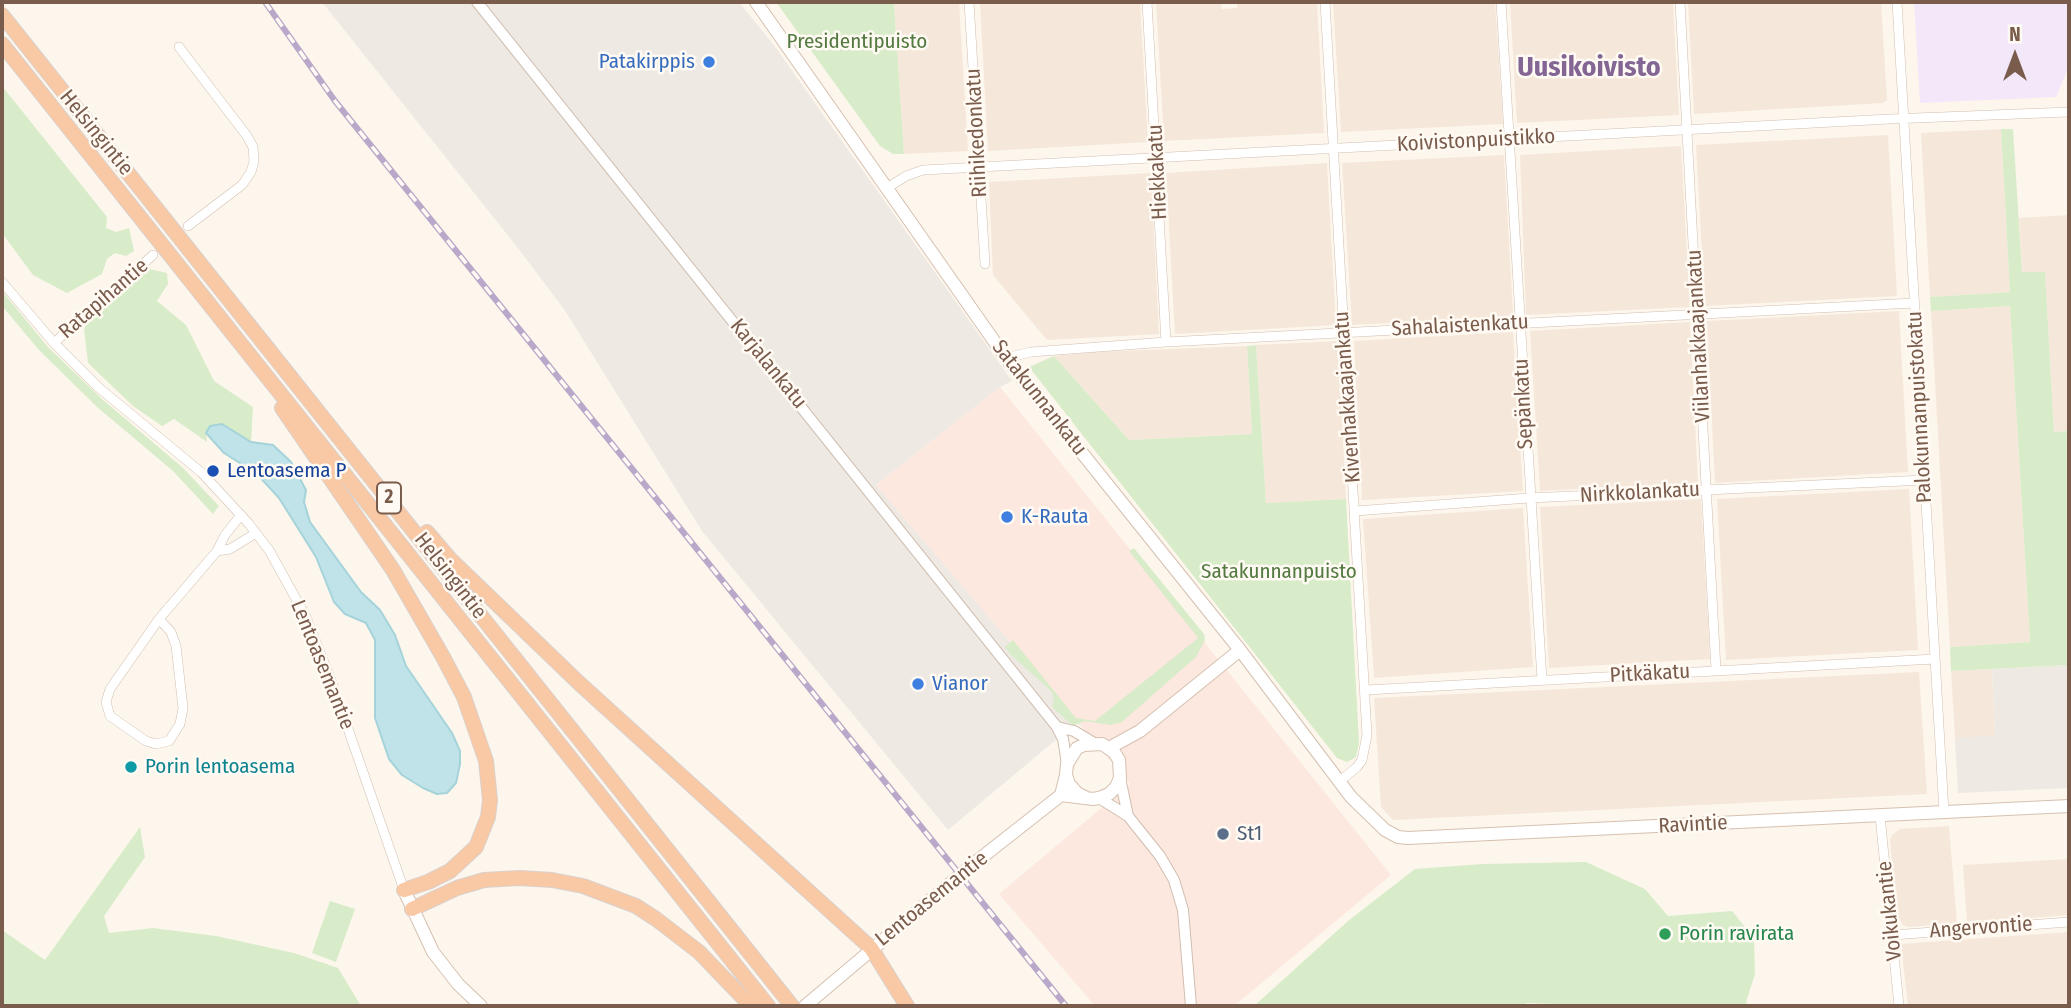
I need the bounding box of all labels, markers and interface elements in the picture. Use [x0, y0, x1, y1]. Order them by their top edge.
north arrow [1980, 21, 2050, 91]
text: N [2009, 23, 2021, 46]
park label: Presidentipuisto [787, 29, 927, 55]
place label: Patakirppis [599, 49, 695, 75]
district label: Uusikoivisto [1517, 51, 1661, 85]
marker: Patakirppis [701, 54, 717, 70]
street label: Riihikedonkatu [961, 68, 993, 198]
street label: Helsingintie [54, 85, 138, 181]
street label: Hiekkakatu [1143, 124, 1173, 220]
street label: Koivistonpuistikko [1396, 124, 1556, 158]
street label: Viilanhakkaajankatu [1682, 249, 1716, 423]
street label: Ratapihantie [54, 253, 154, 345]
street label: Kivenhakkaajankatu [1329, 310, 1367, 484]
street label: Sahalaistenkatu [1391, 310, 1529, 342]
street label: Palokunnanpuistokatu [1902, 310, 1938, 504]
street label: Karjalankatu [724, 314, 812, 414]
street label: Satakunnankatu [986, 335, 1092, 461]
street label: Sepänkatu [1509, 358, 1539, 450]
place label: Lentoasema P [227, 458, 347, 484]
marker: Lentoasema P [205, 463, 221, 479]
street label: Nirkkolankatu [1579, 477, 1701, 509]
road number: 2 [377, 482, 401, 513]
place label: K-Rauta [1021, 504, 1089, 530]
marker: K-Rauta [999, 509, 1015, 525]
street label: Helsingintie [408, 528, 492, 624]
park label: Satakunnanpuisto [1201, 559, 1357, 585]
street label: Lentoasemantie [285, 597, 359, 733]
street label: Pitkäkatu [1609, 659, 1691, 689]
place label: Vianor [932, 671, 988, 697]
marker: Vianor [910, 676, 926, 692]
place label: Porin lentoasema [145, 754, 295, 780]
marker: Porin lentoasema [123, 759, 139, 775]
street label: Ravintie [1658, 811, 1728, 839]
place label: St1 [1237, 821, 1262, 847]
marker: St1 [1215, 826, 1231, 842]
street label: Lentoasemantie [871, 846, 993, 952]
street label: Voikukantie [1872, 860, 1908, 962]
street label: Angervontie [1929, 912, 2033, 944]
place label: Porin ravirata [1679, 921, 1794, 947]
marker: Porin ravirata [1657, 926, 1673, 942]

